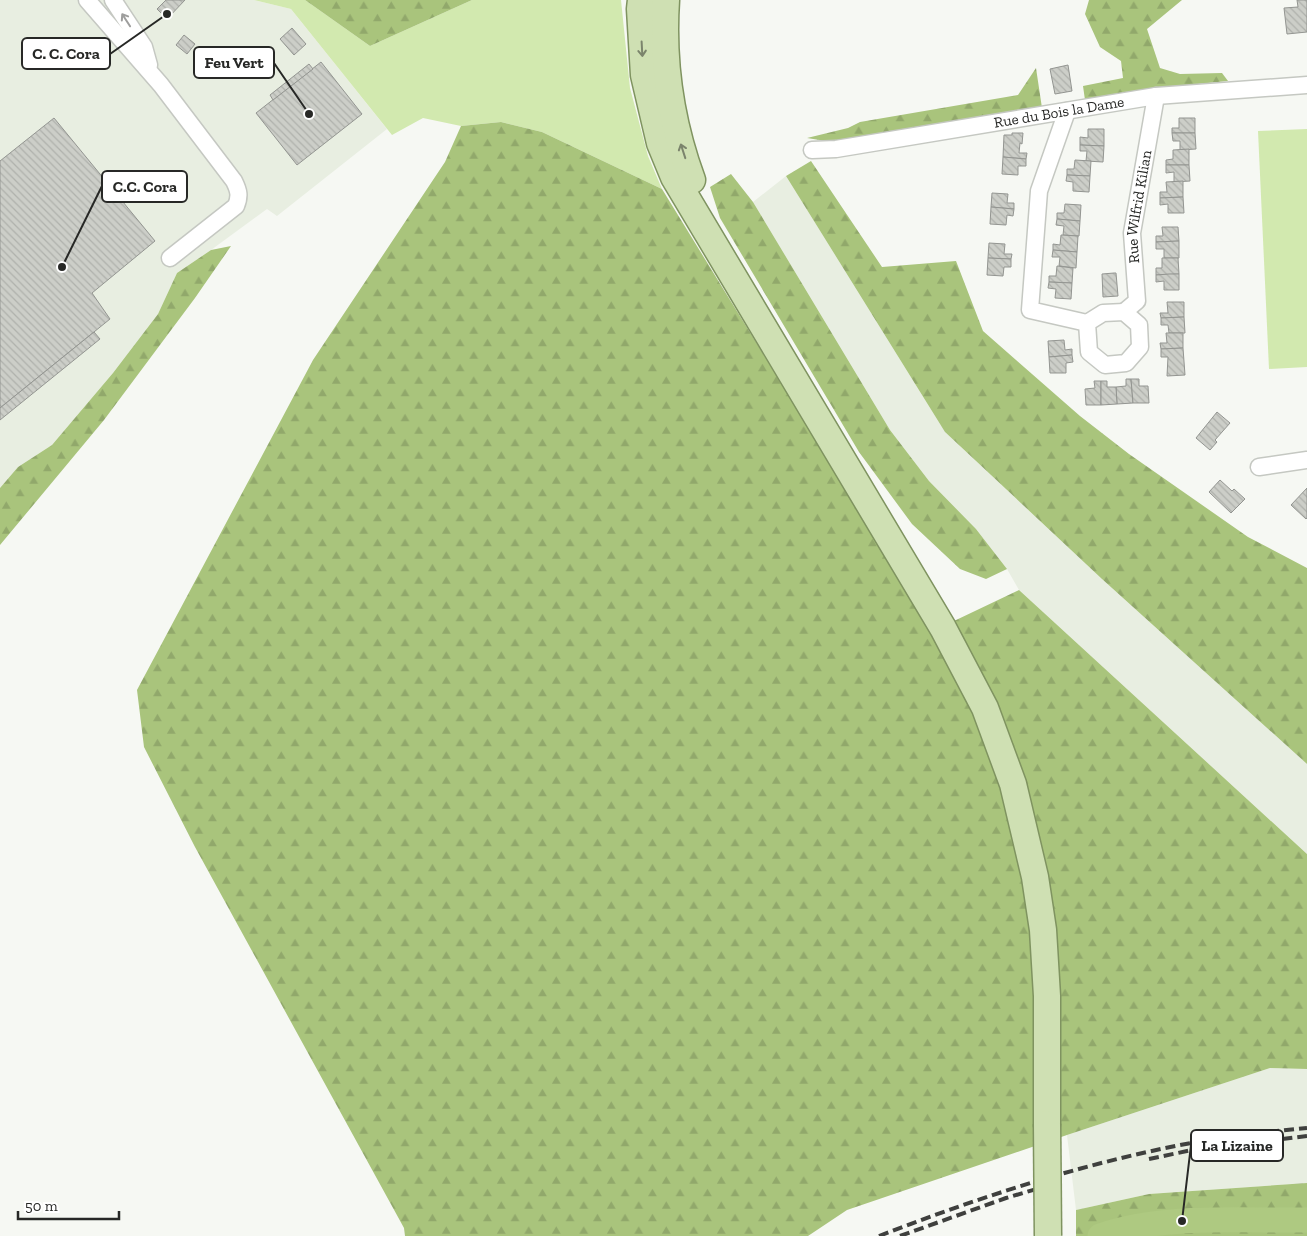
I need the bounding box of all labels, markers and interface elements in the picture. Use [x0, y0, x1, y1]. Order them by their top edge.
one-way arrow [121, 13, 131, 27]
callout: C. C. Cora [22, 38, 110, 69]
one-way arrow [638, 40, 647, 56]
text: C. C. Cora [32, 44, 100, 63]
callout: Feu Vert [194, 47, 274, 78]
text: Feu Vert [204, 53, 264, 72]
street label: Rue du Bois la Dame [993, 92, 1125, 132]
one-way arrow [678, 143, 687, 159]
street label: Rue Wilfrid Kilian [1123, 148, 1155, 264]
callout: C.C. Cora [102, 171, 187, 202]
text: C.C. Cora [113, 177, 177, 196]
callout: La Lizaine [1191, 1130, 1283, 1161]
text: La Lizaine [1201, 1136, 1273, 1155]
scale bar [18, 1188, 119, 1220]
text: 50 m [25, 1197, 58, 1215]

